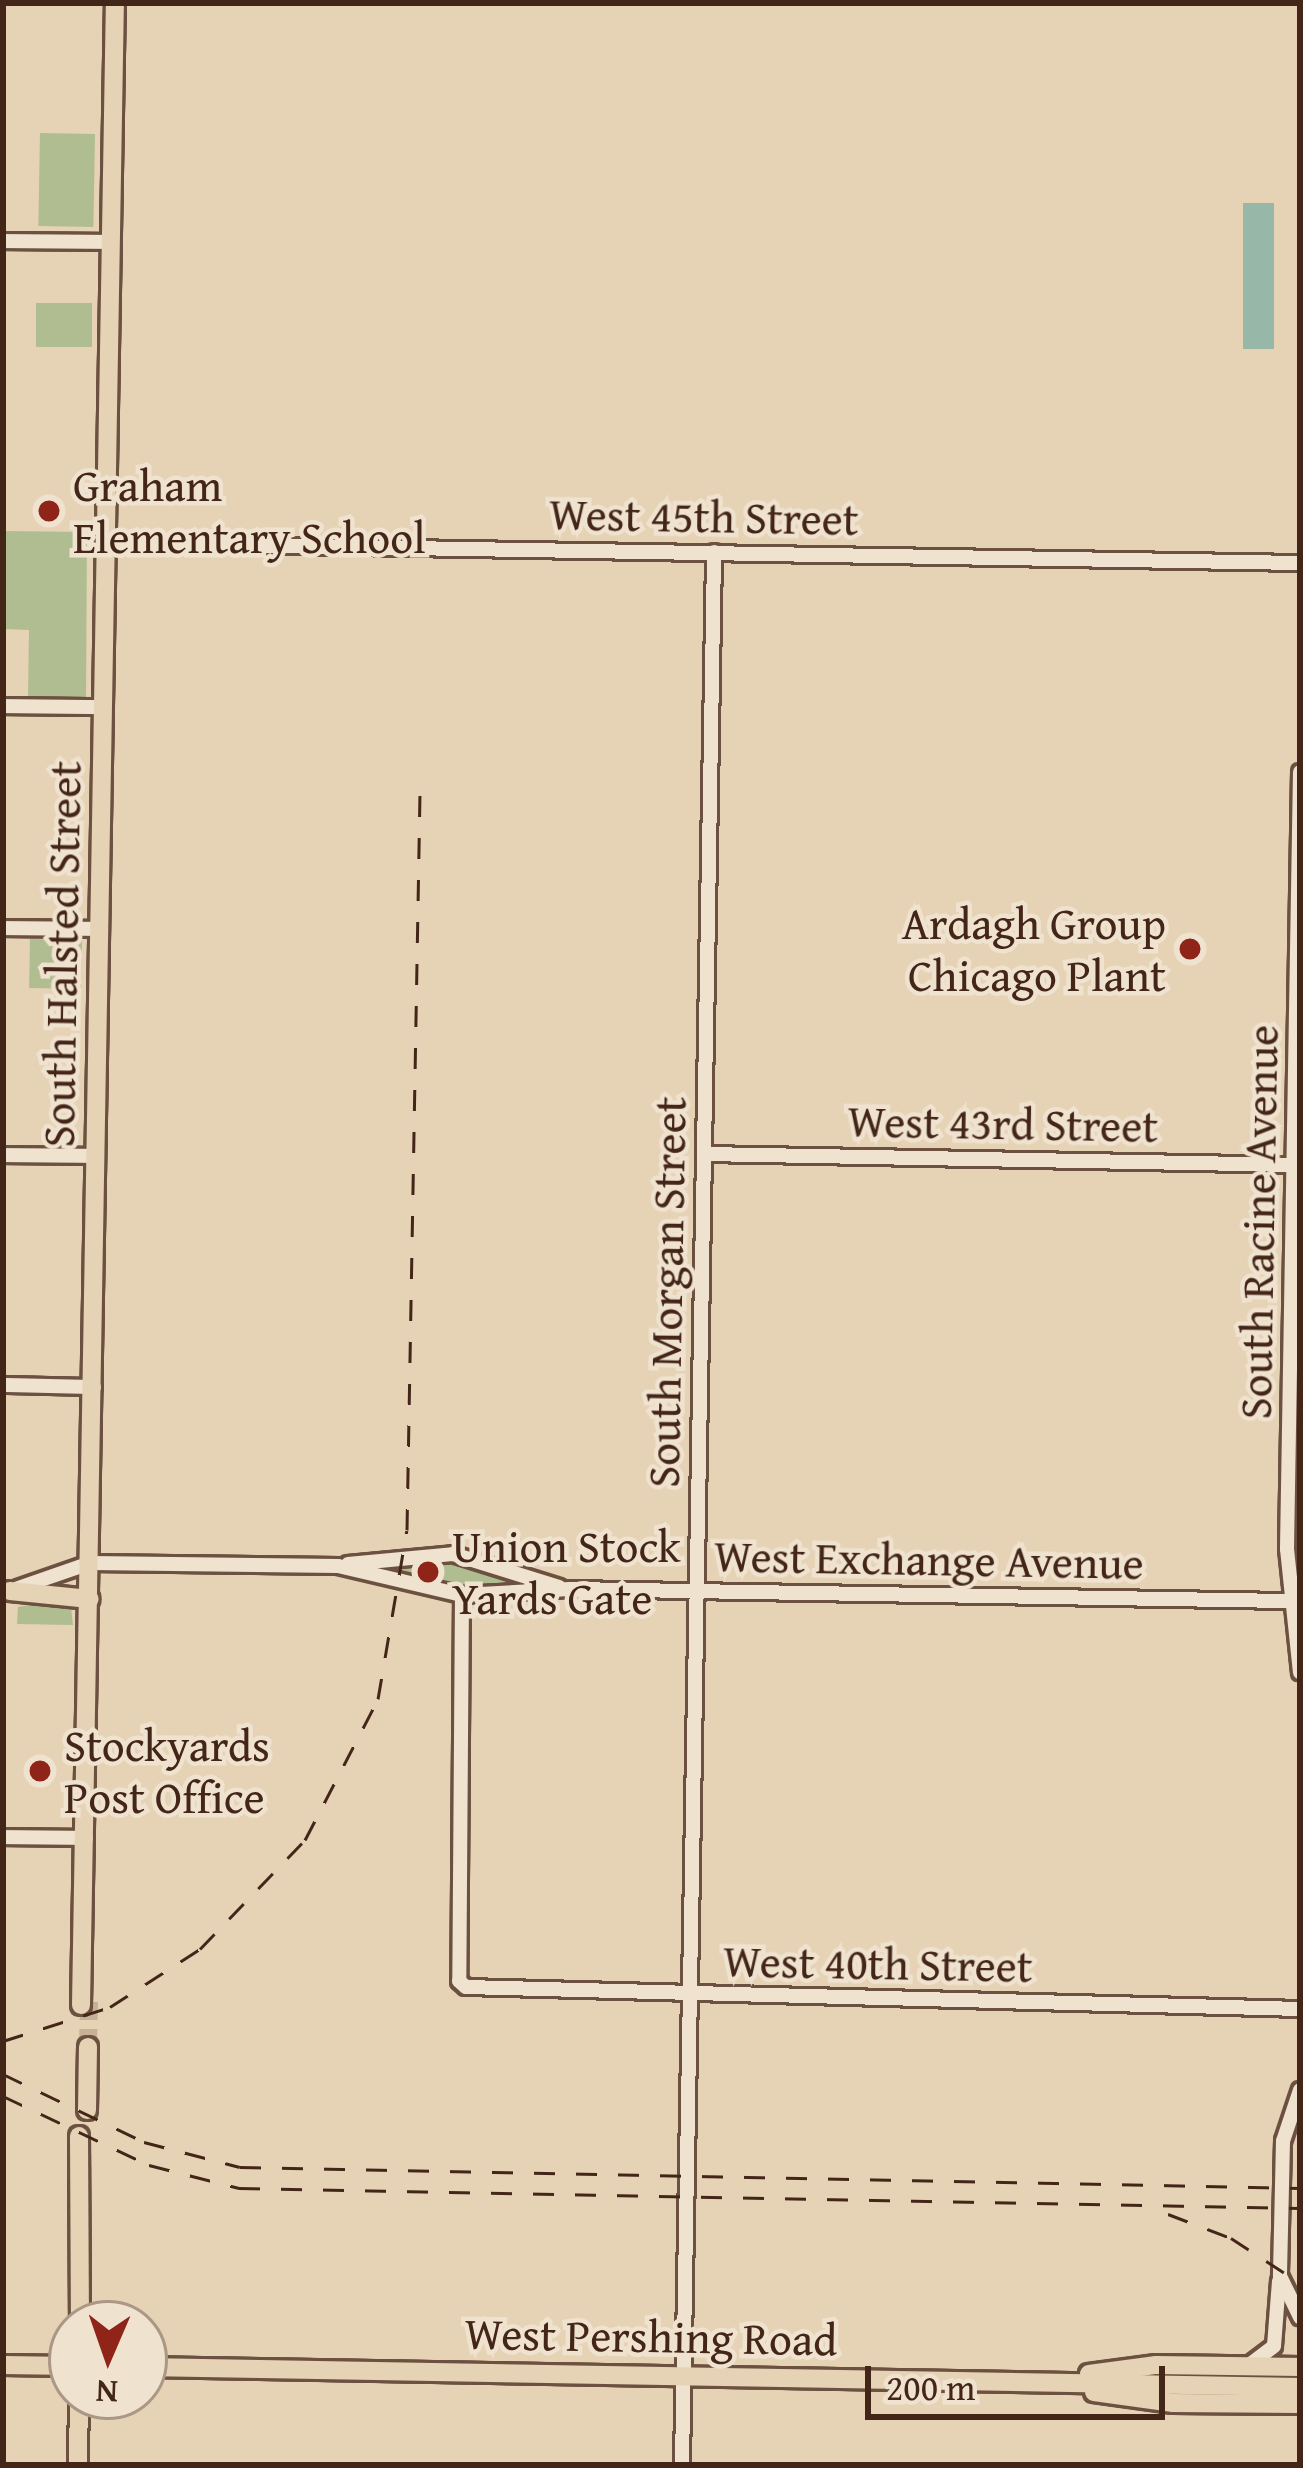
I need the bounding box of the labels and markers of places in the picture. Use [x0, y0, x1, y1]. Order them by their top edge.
place label: Graham Elementary School [73, 458, 426, 564]
marker: Graham Elementary School [36, 498, 62, 524]
place label: Ardagh Group Chicago Plant [902, 896, 1166, 1002]
marker: Ardagh Group Chicago Plant [1177, 936, 1203, 962]
place label: Union Stock Yards Gate [452, 1519, 681, 1625]
marker: Union Stock Yards Gate [415, 1559, 441, 1585]
place label: Stockyards Post Office [64, 1718, 270, 1824]
marker: Stockyards Post Office [27, 1758, 53, 1784]

